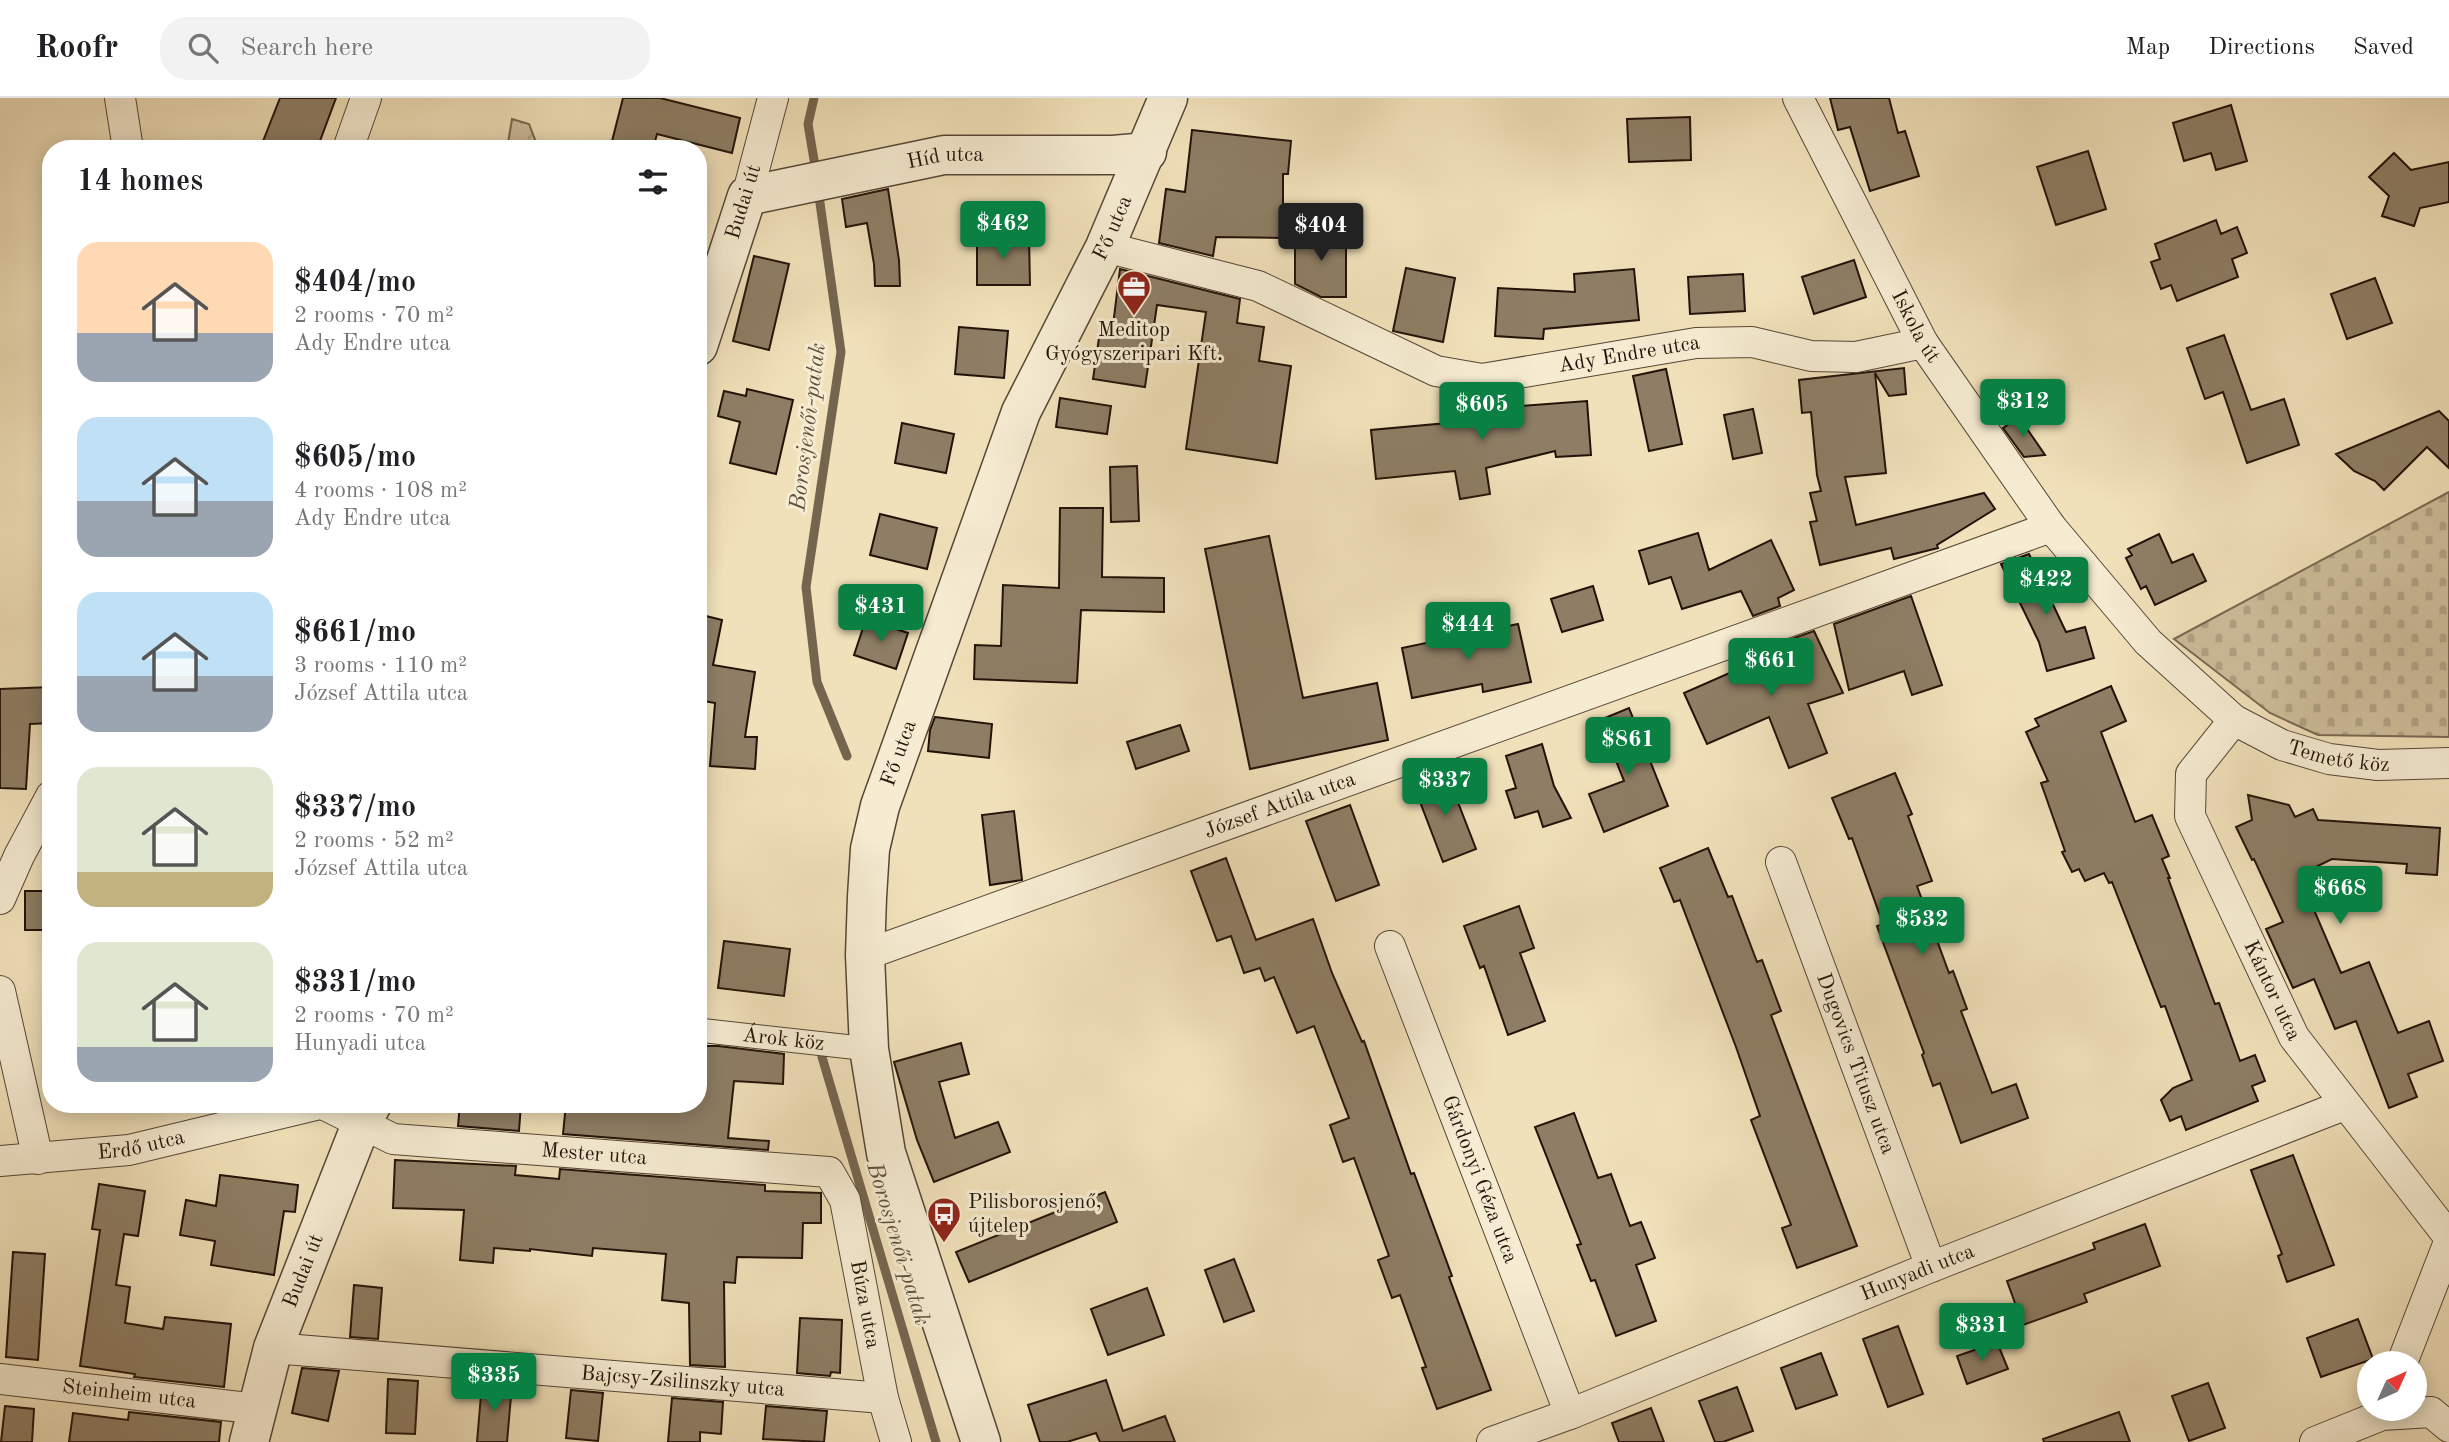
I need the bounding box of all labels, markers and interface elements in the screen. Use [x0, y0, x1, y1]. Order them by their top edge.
search box [160, 17, 650, 80]
icon: search [184, 29, 222, 67]
text: Roofr [35, 32, 118, 65]
text: Search here [240, 35, 373, 61]
text: Map [2126, 36, 2170, 60]
text: Directions [2208, 36, 2315, 60]
text: Saved [2353, 36, 2414, 60]
street label: Híd utca [905, 144, 984, 173]
street label: Budai út [723, 162, 765, 242]
icon: filters [634, 163, 672, 201]
text: 14 homes [77, 167, 203, 197]
street label: Fő utca [1089, 192, 1136, 264]
pin: $462 [962, 202, 1044, 261]
pin: $404 [1280, 204, 1362, 263]
text: $462 [976, 212, 1030, 235]
text: $404 [1294, 214, 1348, 237]
text: $404/mo [294, 268, 416, 298]
office icon: Meditop Gyógyszeripari Kft. [1115, 268, 1153, 317]
icon: home [133, 270, 217, 354]
street label: Iskola út [1887, 287, 1944, 367]
text: 2 rooms · 70 m² [294, 304, 454, 327]
place label: Meditop Gyógyszeripari Kft. [1045, 320, 1223, 365]
text: Ady Endre utca [294, 332, 451, 355]
street label: Ady Endre utca [1557, 332, 1701, 376]
water label: Borosjenői-patak [786, 342, 831, 514]
pin: $312 [1982, 380, 2064, 439]
pin: $605 [1441, 382, 1523, 442]
text: $312 [1996, 390, 2050, 413]
text: $605 [1455, 393, 1509, 416]
text: $605/mo [294, 443, 416, 473]
icon: home [133, 445, 217, 529]
text: 4 rooms · 108 m² [294, 479, 467, 502]
text: Ady Endre utca [294, 507, 451, 530]
pin: $422 [2005, 558, 2087, 617]
text: $422 [2019, 568, 2073, 591]
pin: $431 [840, 584, 922, 644]
text: $431 [854, 595, 908, 618]
pin: $444 [1427, 602, 1509, 662]
text: $444 [1441, 613, 1495, 636]
text: $661/mo [294, 618, 416, 648]
icon: home [133, 620, 217, 704]
pin: $661 [1730, 638, 1812, 698]
text: $661 [1744, 649, 1798, 672]
text: 3 rooms · 110 m² [294, 654, 467, 677]
text: József Attila utca [294, 682, 468, 705]
street label: Fő utca [877, 717, 920, 789]
pin: $861 [1587, 718, 1669, 777]
text: $861 [1601, 728, 1655, 751]
street label: Temető köz [2285, 737, 2390, 776]
pin: $337 [1404, 758, 1486, 818]
street label: József Attila utca [1201, 768, 1358, 842]
text: $337 [1418, 769, 1472, 792]
text: $337/mo [294, 793, 416, 823]
icon: home [133, 795, 217, 879]
text: 2 rooms · 52 m² [294, 829, 454, 852]
text: József Attila utca [294, 857, 468, 880]
pin: $668 [2299, 866, 2381, 926]
text: $668 [2313, 877, 2367, 900]
pin: $532 [1881, 898, 1963, 957]
text: $532 [1895, 908, 1949, 931]
street label: Kántor utca [2240, 937, 2305, 1044]
text: $331/mo [294, 968, 416, 998]
icon: home [133, 970, 217, 1054]
street label: Dugovics Titusz utca [1813, 970, 1899, 1157]
text: 2 rooms · 70 m² [294, 1004, 454, 1027]
street label: Árok köz [741, 1021, 826, 1054]
text: Hunyadi utca [294, 1032, 426, 1055]
street label: Gárdonyi Géza utca [1438, 1093, 1521, 1266]
street label: Erdő utca [96, 1126, 187, 1163]
street label: Mester utca [540, 1140, 648, 1169]
water label: Borosjenői-patak [861, 1159, 934, 1329]
place label: Pilisborosjenő, újtelep [968, 1192, 1102, 1237]
bus stop icon: Pilisborosjenő, újtelep [925, 1195, 963, 1244]
street label: Budai út [279, 1231, 327, 1311]
street label: Hunyadi utca [1858, 1241, 1977, 1305]
street label: Búza utca [846, 1258, 884, 1350]
pin: $331 [1941, 1304, 2023, 1363]
text: $331 [1955, 1314, 2009, 1337]
north arrow [2357, 1351, 2427, 1421]
map controls [2357, 1351, 2427, 1421]
pin: $335 [453, 1354, 535, 1413]
street label: Bajcsy-Zsilinszky utca [580, 1363, 785, 1400]
text: $335 [467, 1364, 521, 1387]
street label: Steinheim utca [61, 1376, 197, 1412]

